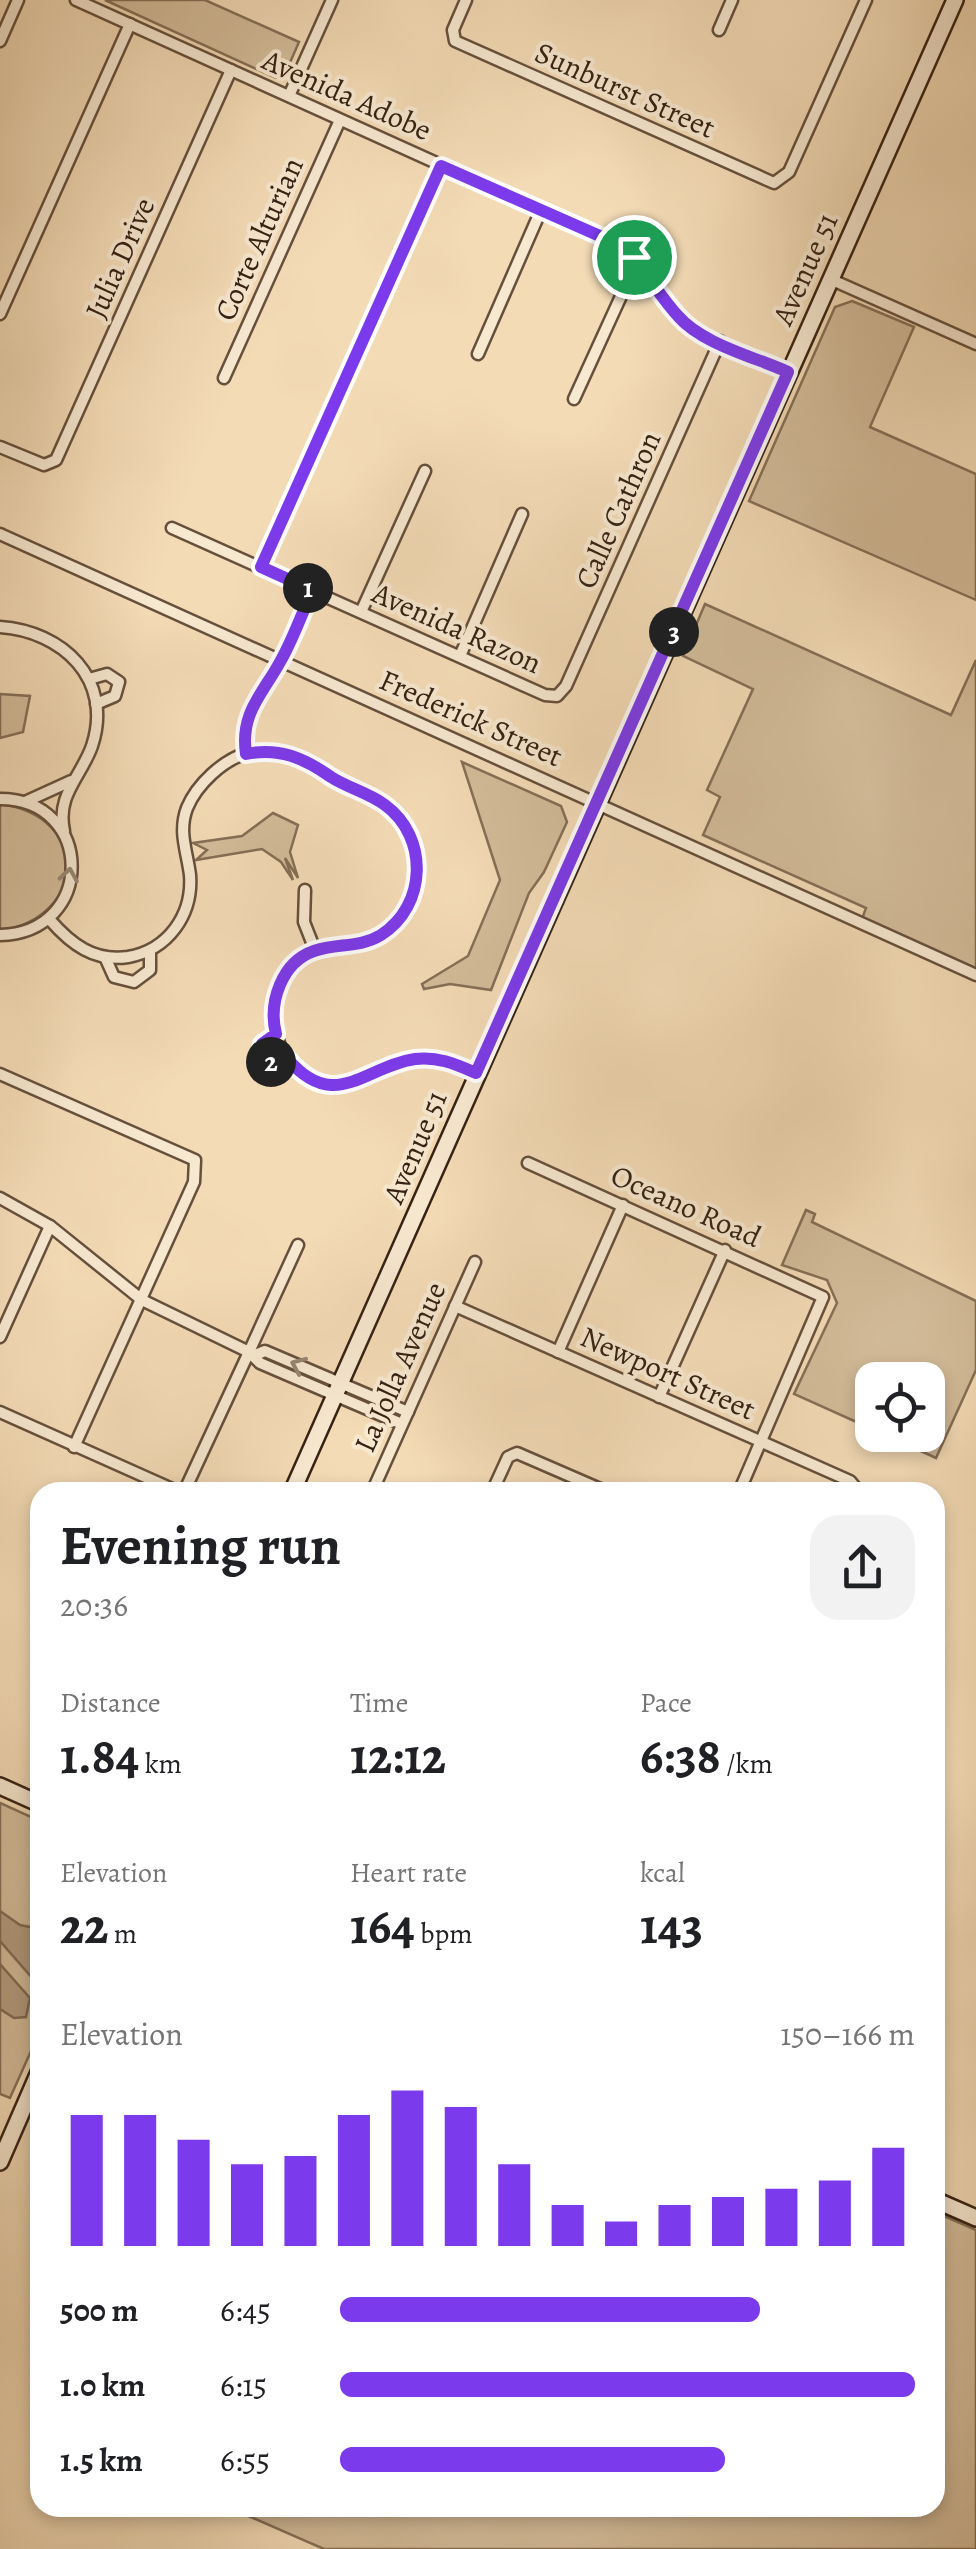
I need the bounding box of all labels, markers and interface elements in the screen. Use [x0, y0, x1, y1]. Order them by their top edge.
street label: Sunburst Street [529, 32, 721, 148]
street label: Avenida Adobe [255, 40, 438, 150]
street label: Corte Alturian [205, 151, 313, 327]
street label: Julia Drive [76, 191, 164, 325]
street label: Avenue 51 [762, 207, 847, 332]
pin [592, 215, 677, 300]
icon: arrive [607, 230, 662, 285]
street label: Calle Cathron [566, 425, 670, 595]
pin: 1 [283, 563, 333, 613]
text: 1 [303, 569, 313, 607]
street label: Avenida Razon [365, 572, 548, 683]
pin: 3 [649, 607, 699, 657]
text: 3 [668, 613, 680, 651]
street label: Frederick Street [373, 660, 569, 776]
one-way arrow [58, 867, 79, 884]
pin: 2 [246, 1037, 296, 1087]
text: 2 [264, 1043, 278, 1081]
street label: Avenue 51 [373, 1085, 457, 1210]
street label: Oceano Road [605, 1155, 768, 1257]
street label: La Jolla Avenue [345, 1275, 455, 1459]
street label: Newport Street [574, 1317, 762, 1429]
one-way arrow [290, 1356, 308, 1376]
map controls [855, 1362, 945, 1452]
button: locate [855, 1362, 945, 1452]
text: Evening run [60, 1508, 341, 1583]
button: share [810, 1515, 915, 1620]
text: 20:36 [60, 1583, 128, 1627]
text: Distance [60, 1684, 160, 1722]
text: Time [350, 1684, 408, 1722]
text: Pace [640, 1684, 692, 1722]
text: 1.84 [60, 1722, 139, 1790]
text: 12:12 [350, 1722, 446, 1790]
text: 6:38 [640, 1722, 721, 1790]
text: km [139, 1745, 182, 1783]
text: /km [721, 1745, 773, 1783]
text: Elevation [60, 1854, 167, 1892]
text: Heart rate [350, 1854, 467, 1892]
text: kcal [640, 1854, 685, 1892]
text: 22 [60, 1892, 108, 1960]
text: 164 [350, 1892, 415, 1960]
text: 143 [640, 1892, 703, 1960]
text: m [108, 1915, 137, 1953]
text: bpm [415, 1915, 473, 1953]
text: Elevation [60, 2012, 183, 2056]
text: 150–166 m [780, 2012, 915, 2056]
text: 500 m [60, 2288, 138, 2332]
text: 6:45 [220, 2288, 271, 2332]
text: 1.0 km [60, 2363, 145, 2407]
text: 6:15 [220, 2363, 267, 2407]
text: 1.5 km [60, 2438, 143, 2482]
text: 6:55 [220, 2438, 270, 2482]

